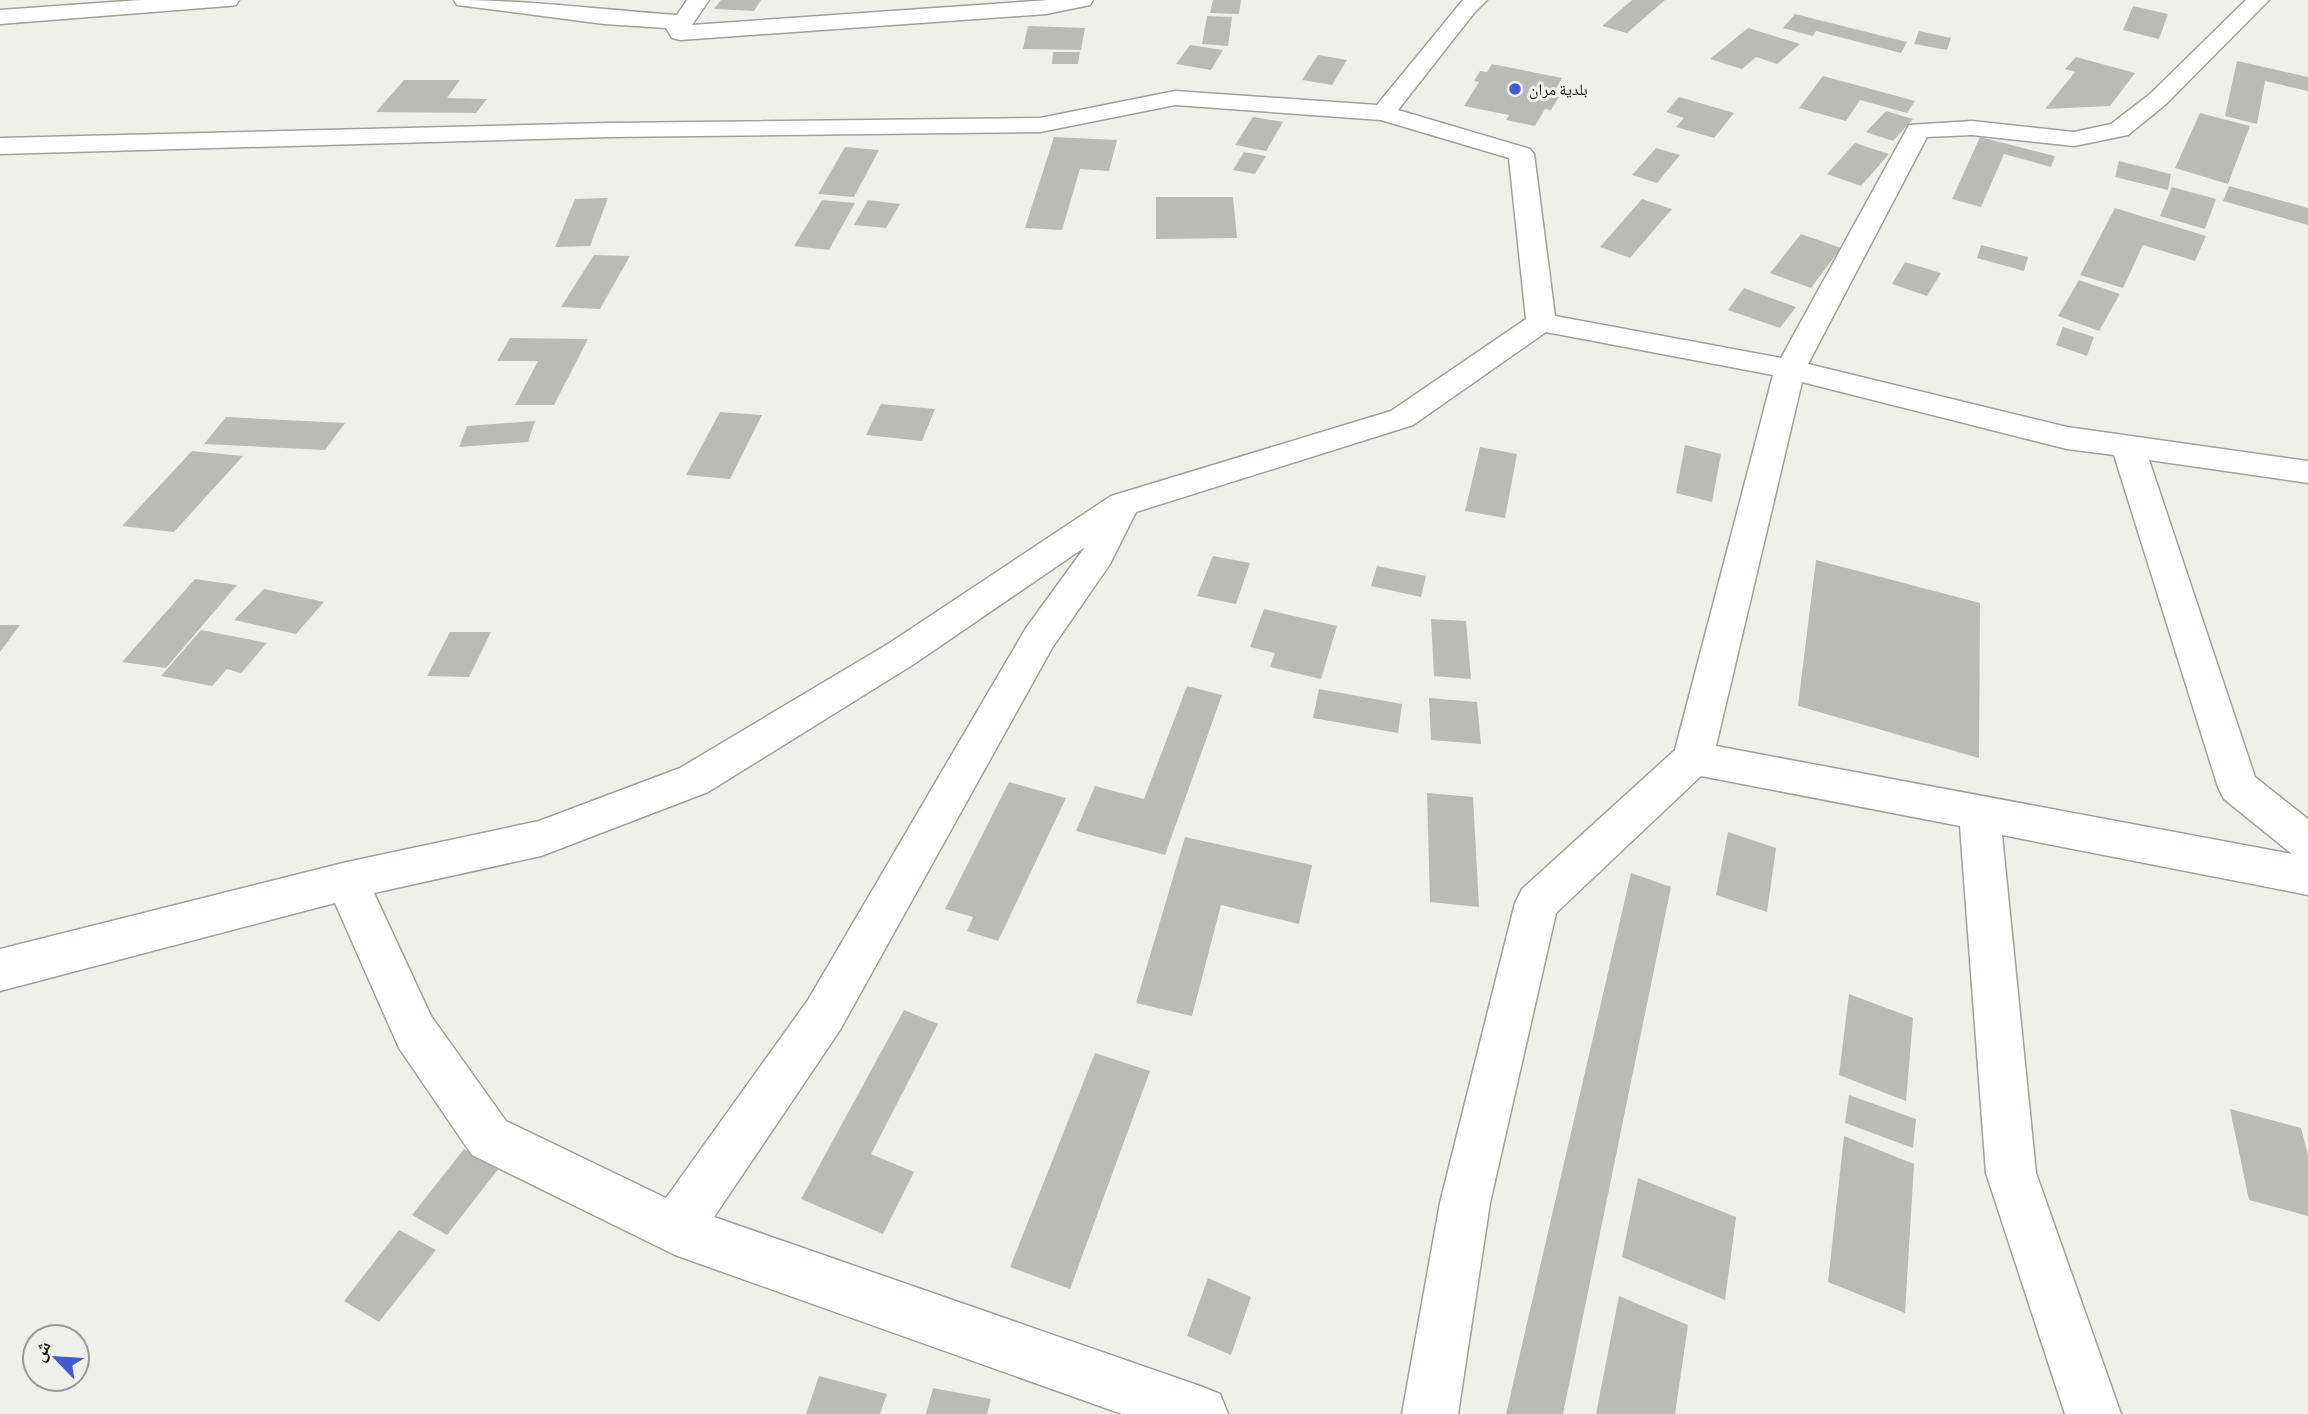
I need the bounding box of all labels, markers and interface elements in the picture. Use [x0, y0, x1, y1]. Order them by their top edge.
place label: بلدية مران [1529, 78, 1588, 100]
marker: بلدية مران [1507, 81, 1523, 97]
north arrow [21, 1323, 91, 1393]
text: ش [25, 1336, 57, 1365]

